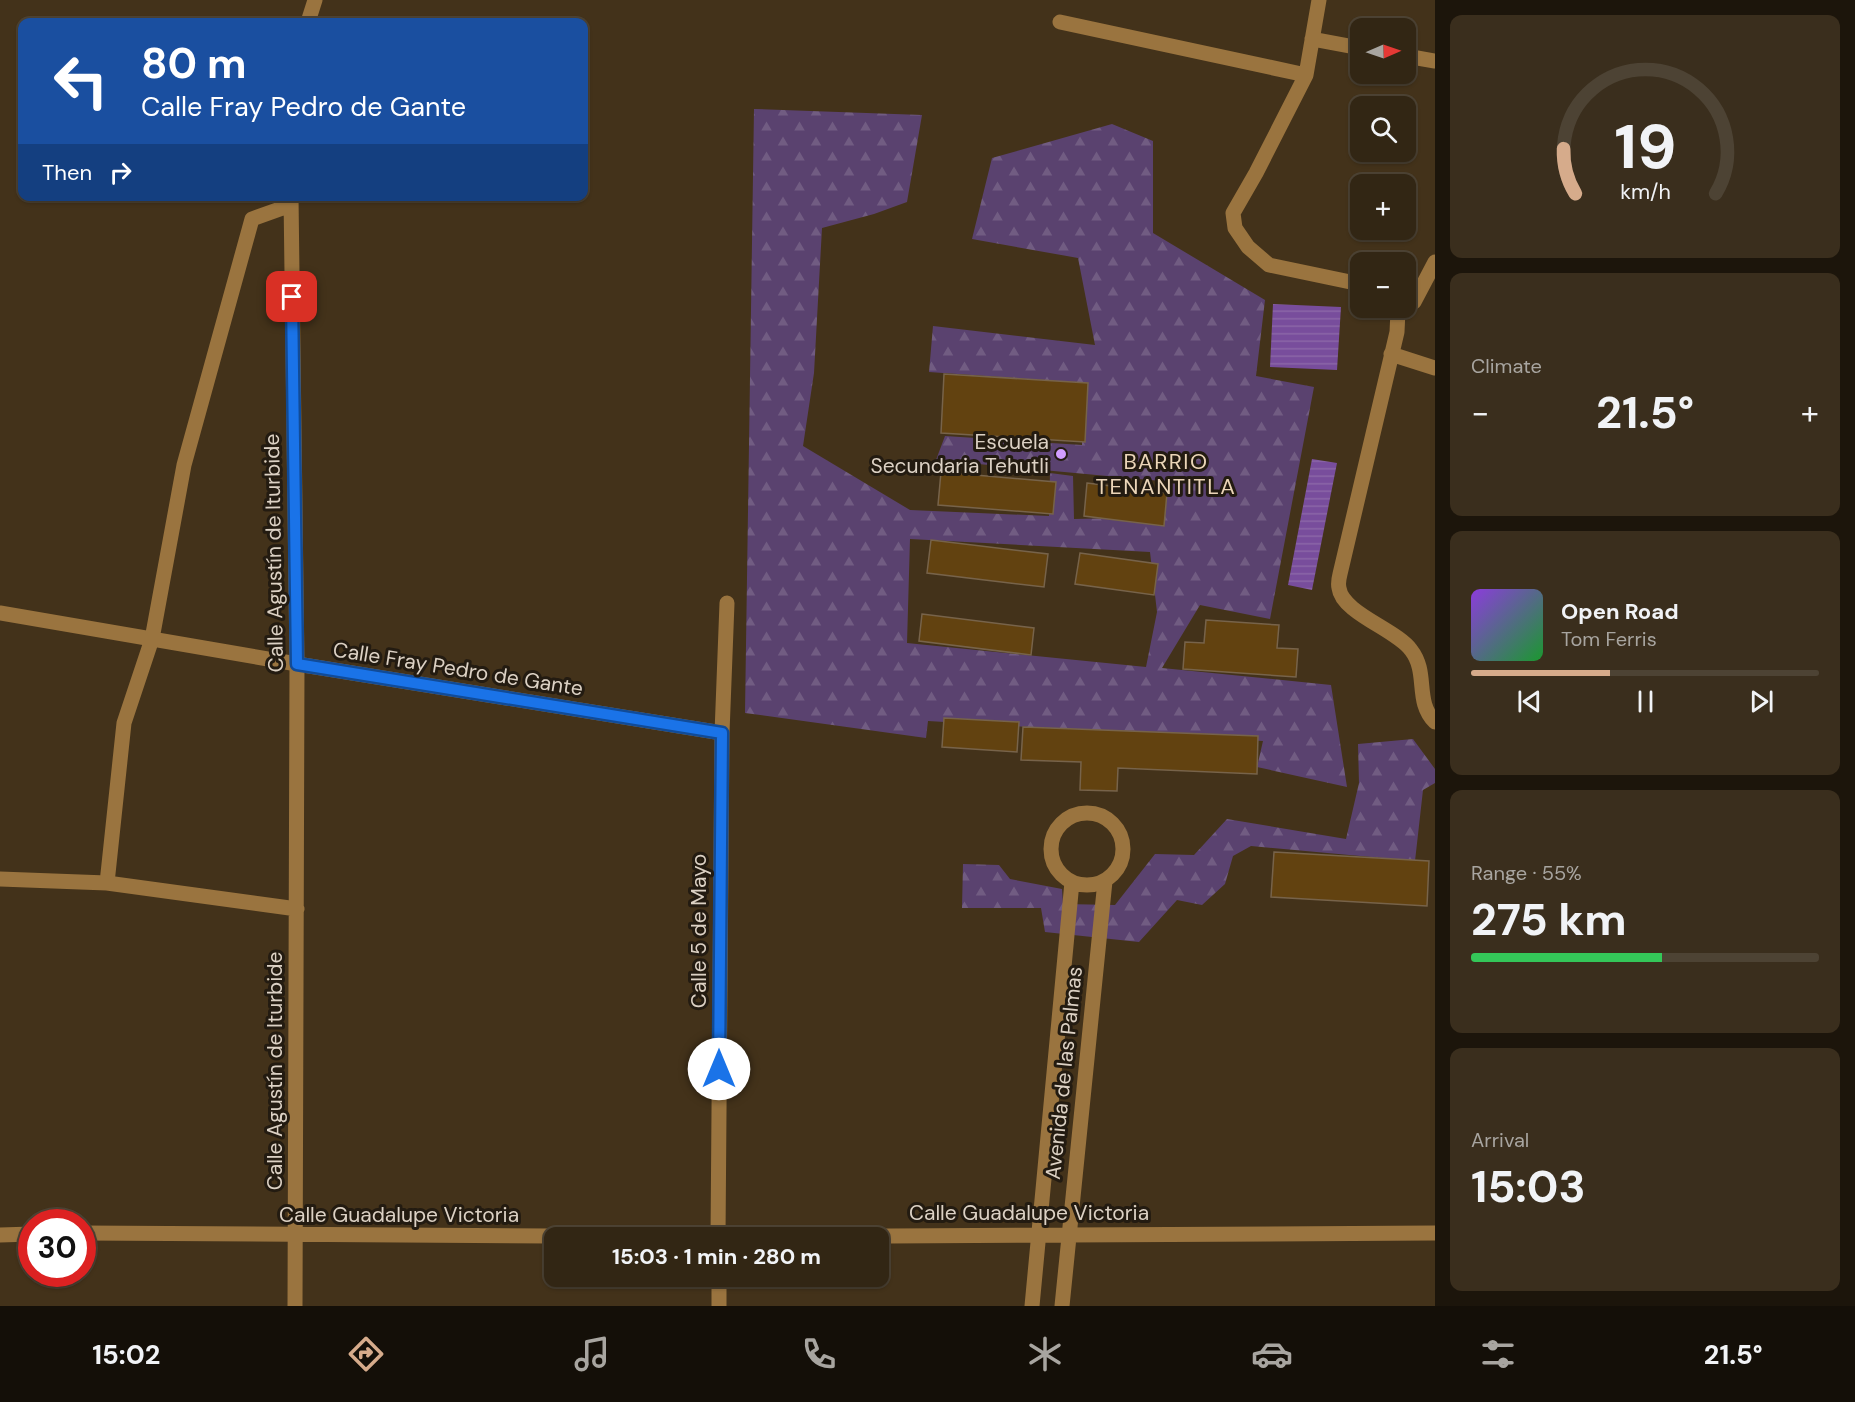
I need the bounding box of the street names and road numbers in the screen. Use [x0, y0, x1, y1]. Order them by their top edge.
street label: Calle Agustín de Iturbide [258, 433, 290, 673]
street label: Calle Fray Pedro de Gante [331, 635, 585, 703]
street label: Calle 5 de Mayo [685, 854, 713, 1008]
street label: Calle Agustín de Iturbide [261, 952, 289, 1190]
street label: Avenida de las Palmas [1039, 965, 1089, 1181]
street label: Calle Guadalupe Victoria [909, 1199, 1149, 1227]
street label: Calle Guadalupe Victoria [279, 1201, 519, 1229]

